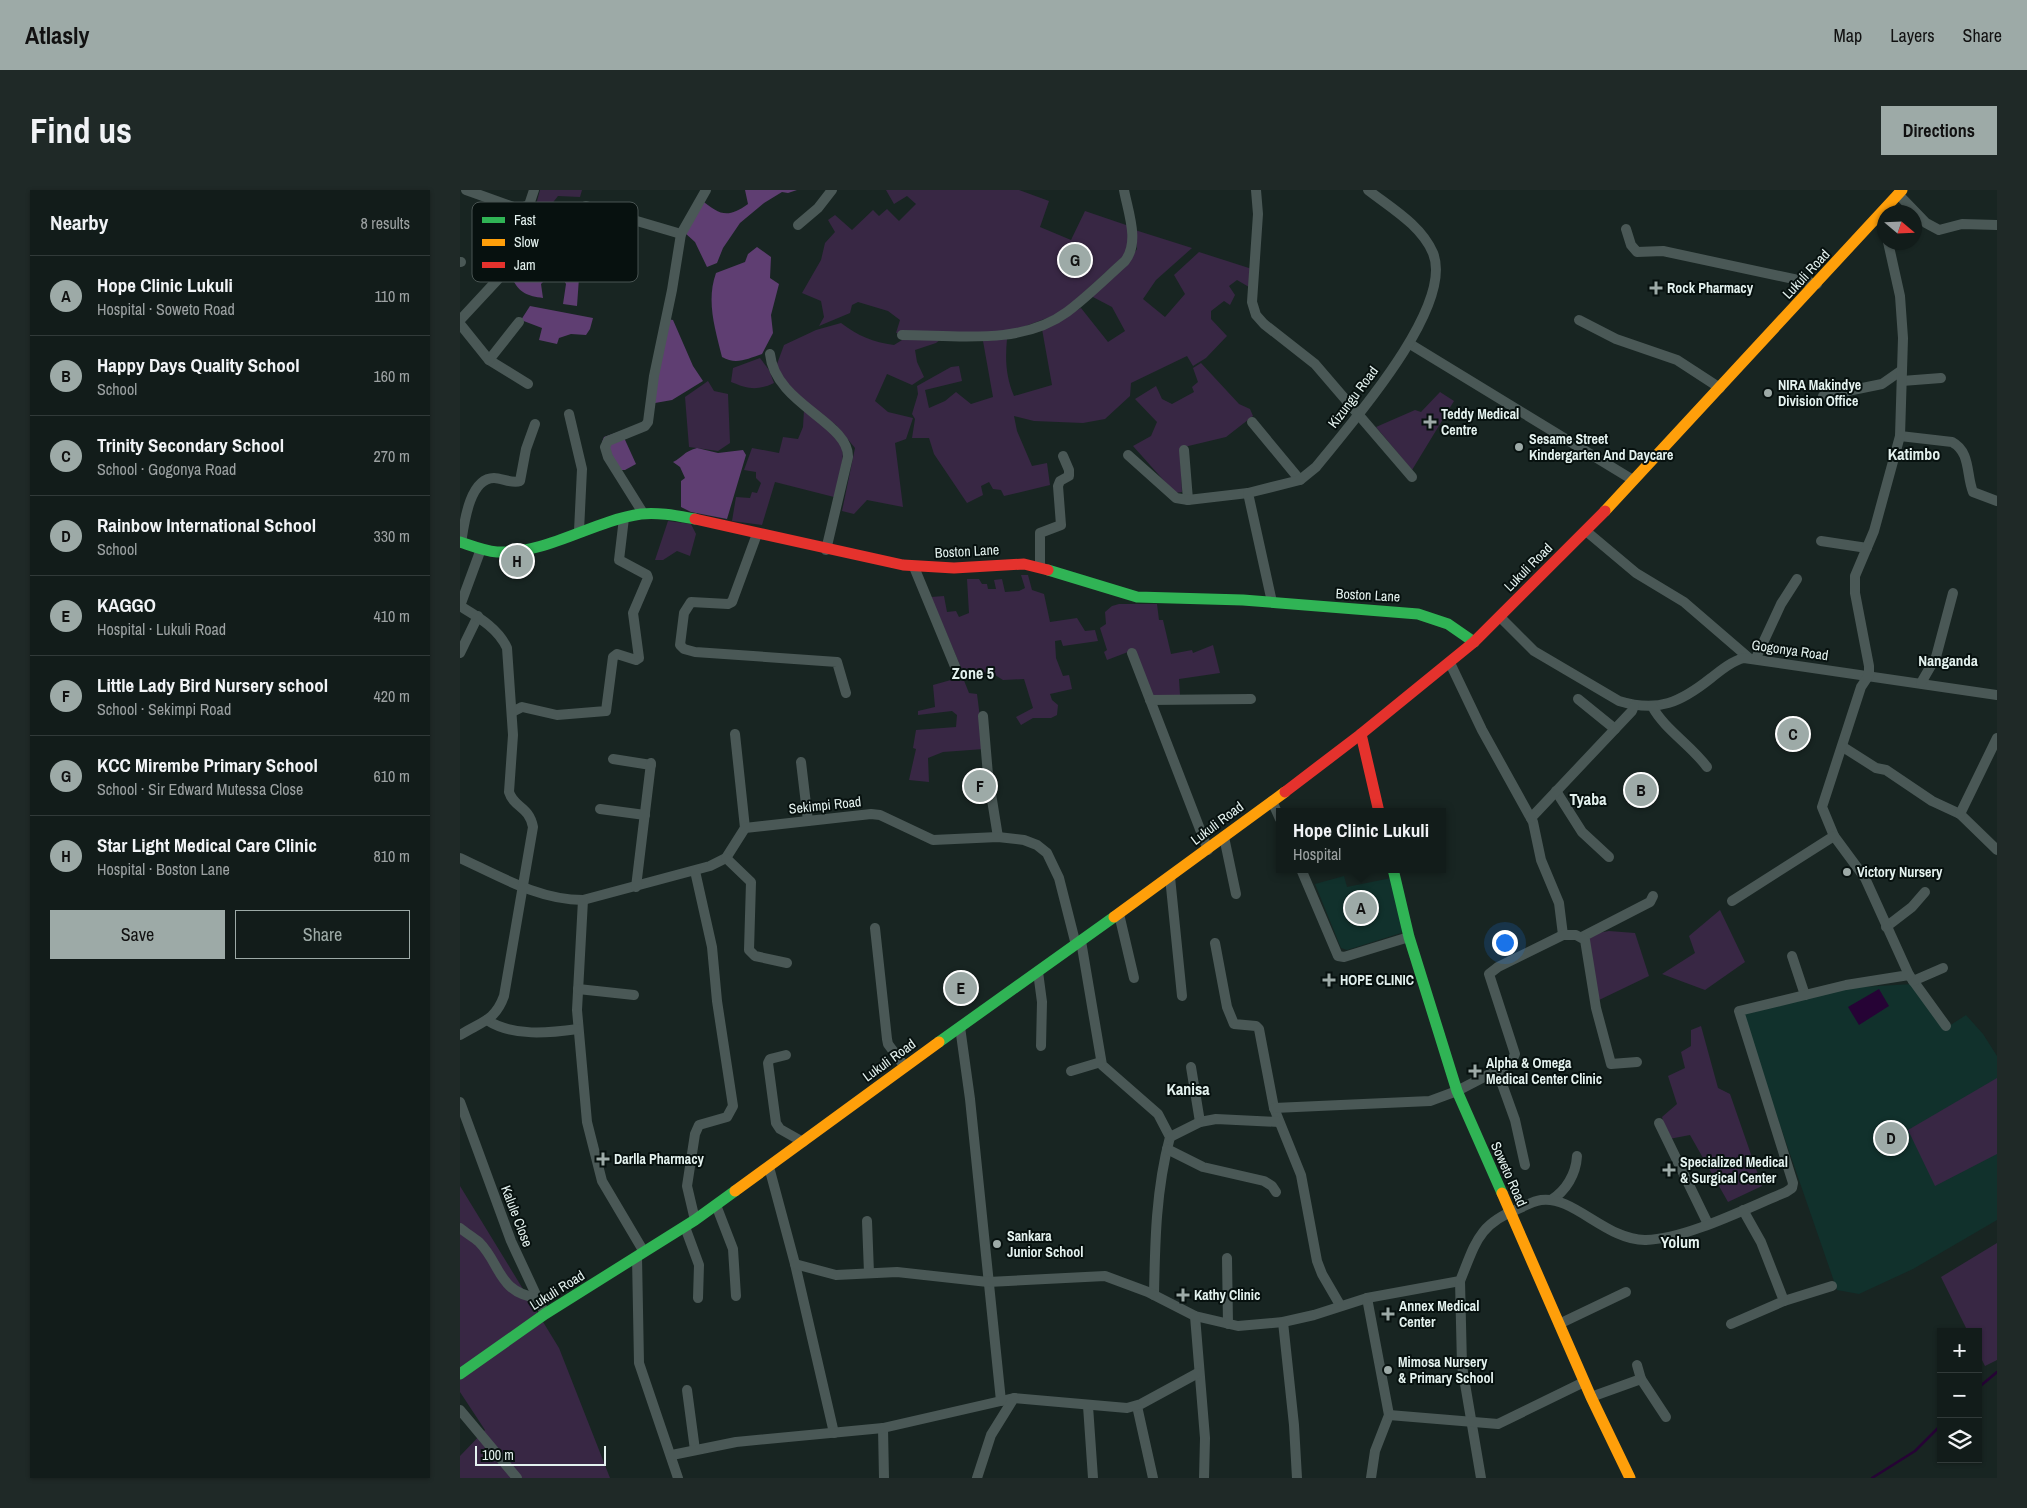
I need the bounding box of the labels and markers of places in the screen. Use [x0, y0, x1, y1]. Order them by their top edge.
pin: G [1059, 241, 1091, 279]
place label: Rock Pharmacy [1667, 279, 1754, 297]
marker: Rock Pharmacy [1649, 281, 1663, 295]
place label: NIRA Makindye Division Office [1778, 376, 1861, 410]
marker: NIRA Makindye Division Office [1762, 387, 1774, 399]
place label: Teddy Medical Centre [1441, 405, 1519, 439]
marker: Teddy Medical Centre [1423, 415, 1437, 429]
place label: Sesame Street Kindergarten And Daycare [1529, 430, 1673, 464]
marker: Sesame Street Kindergarten And Daycare [1513, 441, 1525, 453]
pin: H [501, 542, 533, 580]
pin: C [1777, 715, 1809, 753]
pin: F [964, 767, 996, 805]
pin: B [1625, 771, 1657, 809]
place label: Victory Nursery [1857, 863, 1943, 881]
marker: Victory Nursery [1841, 866, 1853, 878]
pin: A [1345, 889, 1377, 927]
pin: E [945, 969, 977, 1007]
place label: HOPE CLINIC [1340, 971, 1414, 989]
marker: HOPE CLINIC [1322, 973, 1336, 987]
place label: Alpha & Omega Medical Center Clinic [1486, 1054, 1602, 1088]
marker: Alpha & Omega Medical Center Clinic [1468, 1064, 1482, 1078]
pin: D [1875, 1119, 1907, 1157]
place label: Darlla Pharmacy [614, 1150, 705, 1168]
marker: Darlla Pharmacy [596, 1152, 610, 1166]
place label: Specialized Medical & Surgical Center [1680, 1153, 1788, 1187]
marker: Specialized Medical & Surgical Center [1662, 1163, 1676, 1177]
place label: Sankara Junior School [1007, 1227, 1084, 1261]
marker: Sankara Junior School [991, 1238, 1003, 1250]
place label: Kathy Clinic [1194, 1286, 1260, 1304]
marker: Kathy Clinic [1176, 1288, 1190, 1302]
place label: Annex Medical Center [1399, 1297, 1479, 1331]
marker: Annex Medical Center [1381, 1307, 1395, 1321]
place label: Mimosa Nursery & Primary School [1398, 1353, 1494, 1387]
marker: Mimosa Nursery & Primary School [1382, 1364, 1394, 1376]

